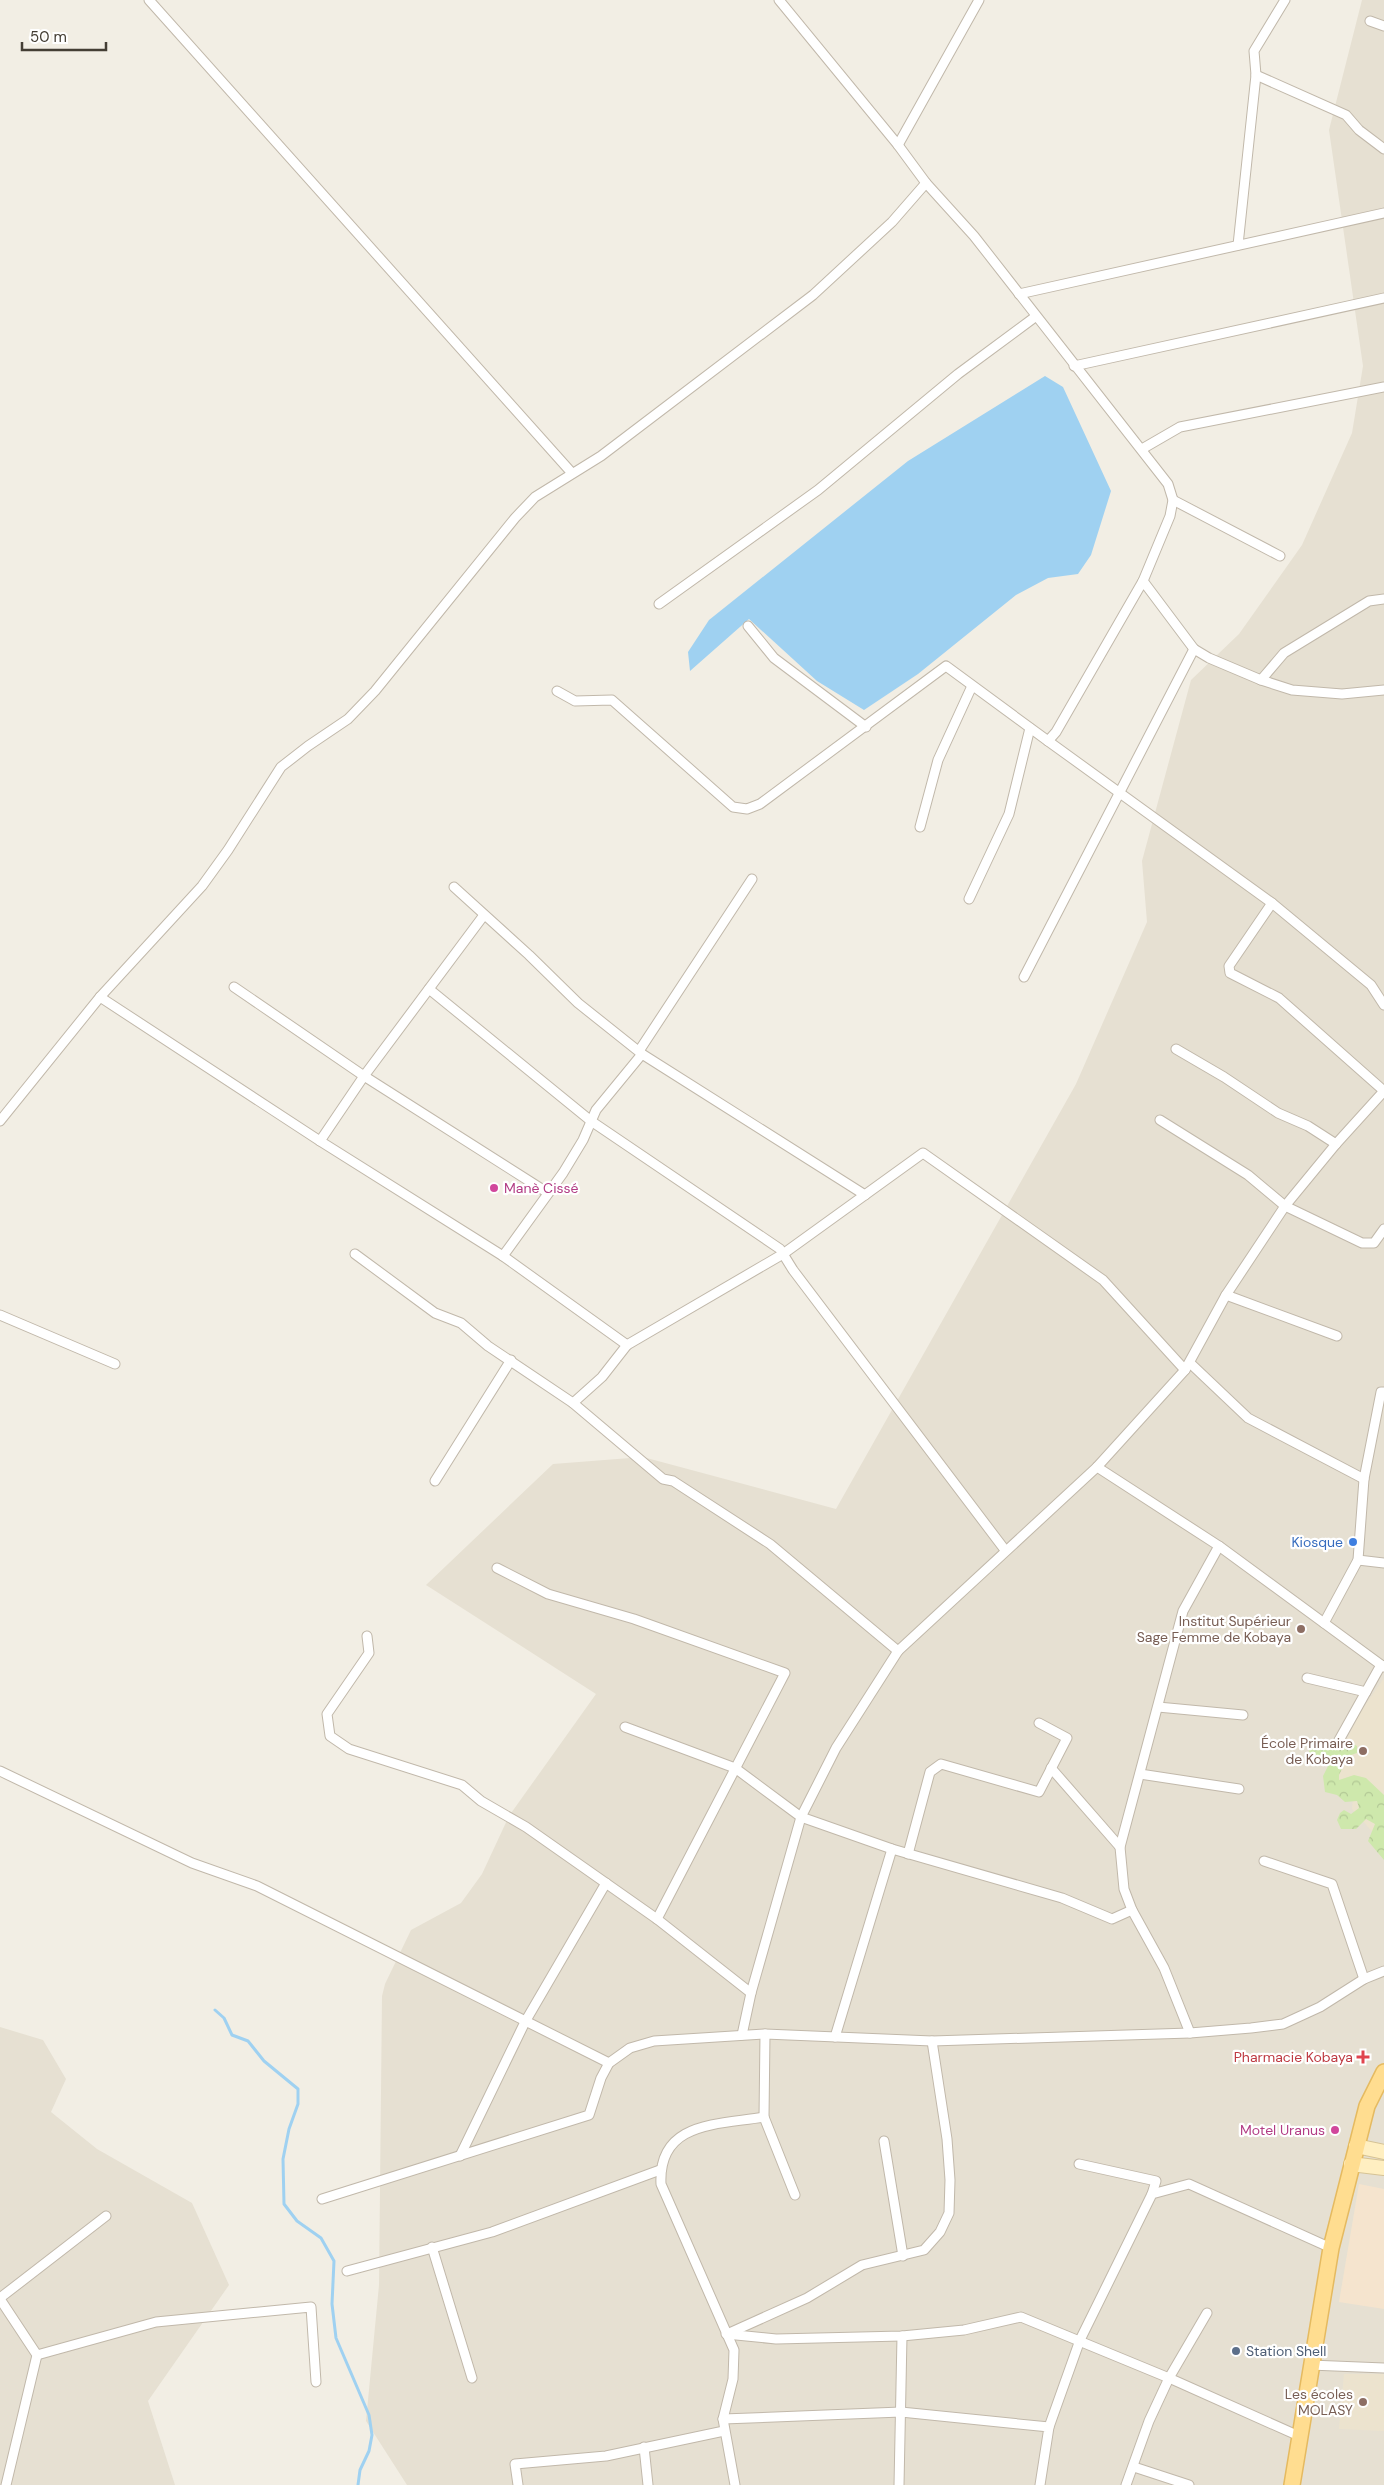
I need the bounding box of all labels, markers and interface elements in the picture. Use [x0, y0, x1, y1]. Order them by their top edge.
scale bar [22, 20, 106, 52]
text: 50 m [30, 27, 67, 47]
place label: Manè Cissé [504, 1179, 579, 1197]
marker: Manè Cissé [488, 1182, 500, 1194]
place label: Kiosque [1291, 1533, 1343, 1551]
marker: Kiosque [1347, 1536, 1359, 1548]
place label: Institut Supérieur Sage Femme de Kobaya [1137, 1612, 1291, 1646]
marker: Institut Supérieur Sage Femme de Kobaya [1295, 1623, 1307, 1635]
place label: École Primaire de Kobaya [1261, 1734, 1353, 1768]
marker: École Primaire de Kobaya [1357, 1745, 1369, 1757]
place label: Pharmacie Kobaya [1234, 2048, 1353, 2066]
marker: Pharmacie Kobaya [1357, 2051, 1369, 2063]
place label: Motel Uranus [1240, 2121, 1325, 2139]
marker: Motel Uranus [1329, 2124, 1341, 2136]
place label: Station Shell [1246, 2342, 1326, 2360]
marker: Station Shell [1230, 2345, 1242, 2357]
place label: Les écoles MOLASY [1285, 2385, 1353, 2419]
marker: Les écoles MOLASY [1357, 2396, 1369, 2408]

